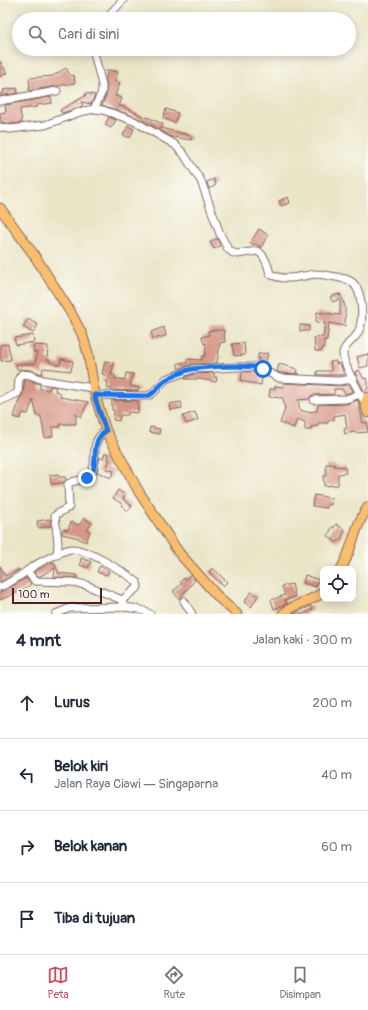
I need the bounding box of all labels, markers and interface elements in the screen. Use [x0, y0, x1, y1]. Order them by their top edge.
search box [12, 12, 356, 56]
icon: search [26, 23, 48, 45]
text: Cari di sini [58, 25, 119, 44]
route start [254, 360, 272, 378]
route end [78, 469, 96, 487]
map controls [320, 566, 356, 602]
button: locate [320, 566, 356, 602]
scale bar [12, 586, 102, 605]
text: 100 m [18, 588, 49, 601]
text: 4 mnt [16, 630, 61, 651]
text: Jalan kaki · 300 m [252, 632, 352, 648]
icon: ahead [16, 692, 38, 714]
text: Lurus [54, 693, 90, 712]
text: 200 m [313, 695, 352, 711]
text: Belok kiri [54, 757, 108, 776]
icon: left [16, 764, 38, 786]
text: 40 m [321, 767, 352, 783]
text: Jalan Raya Ciawi — Singaparna [54, 776, 218, 792]
icon: right [16, 836, 38, 858]
text: Belok kanan [54, 837, 127, 856]
text: 60 m [321, 839, 352, 855]
icon: arrive [16, 908, 38, 930]
text: Tiba di tujuan [54, 909, 135, 928]
tab: Peta [47, 964, 69, 1001]
tab: Rute [163, 964, 185, 1001]
tab: Disimpan [279, 964, 321, 1001]

